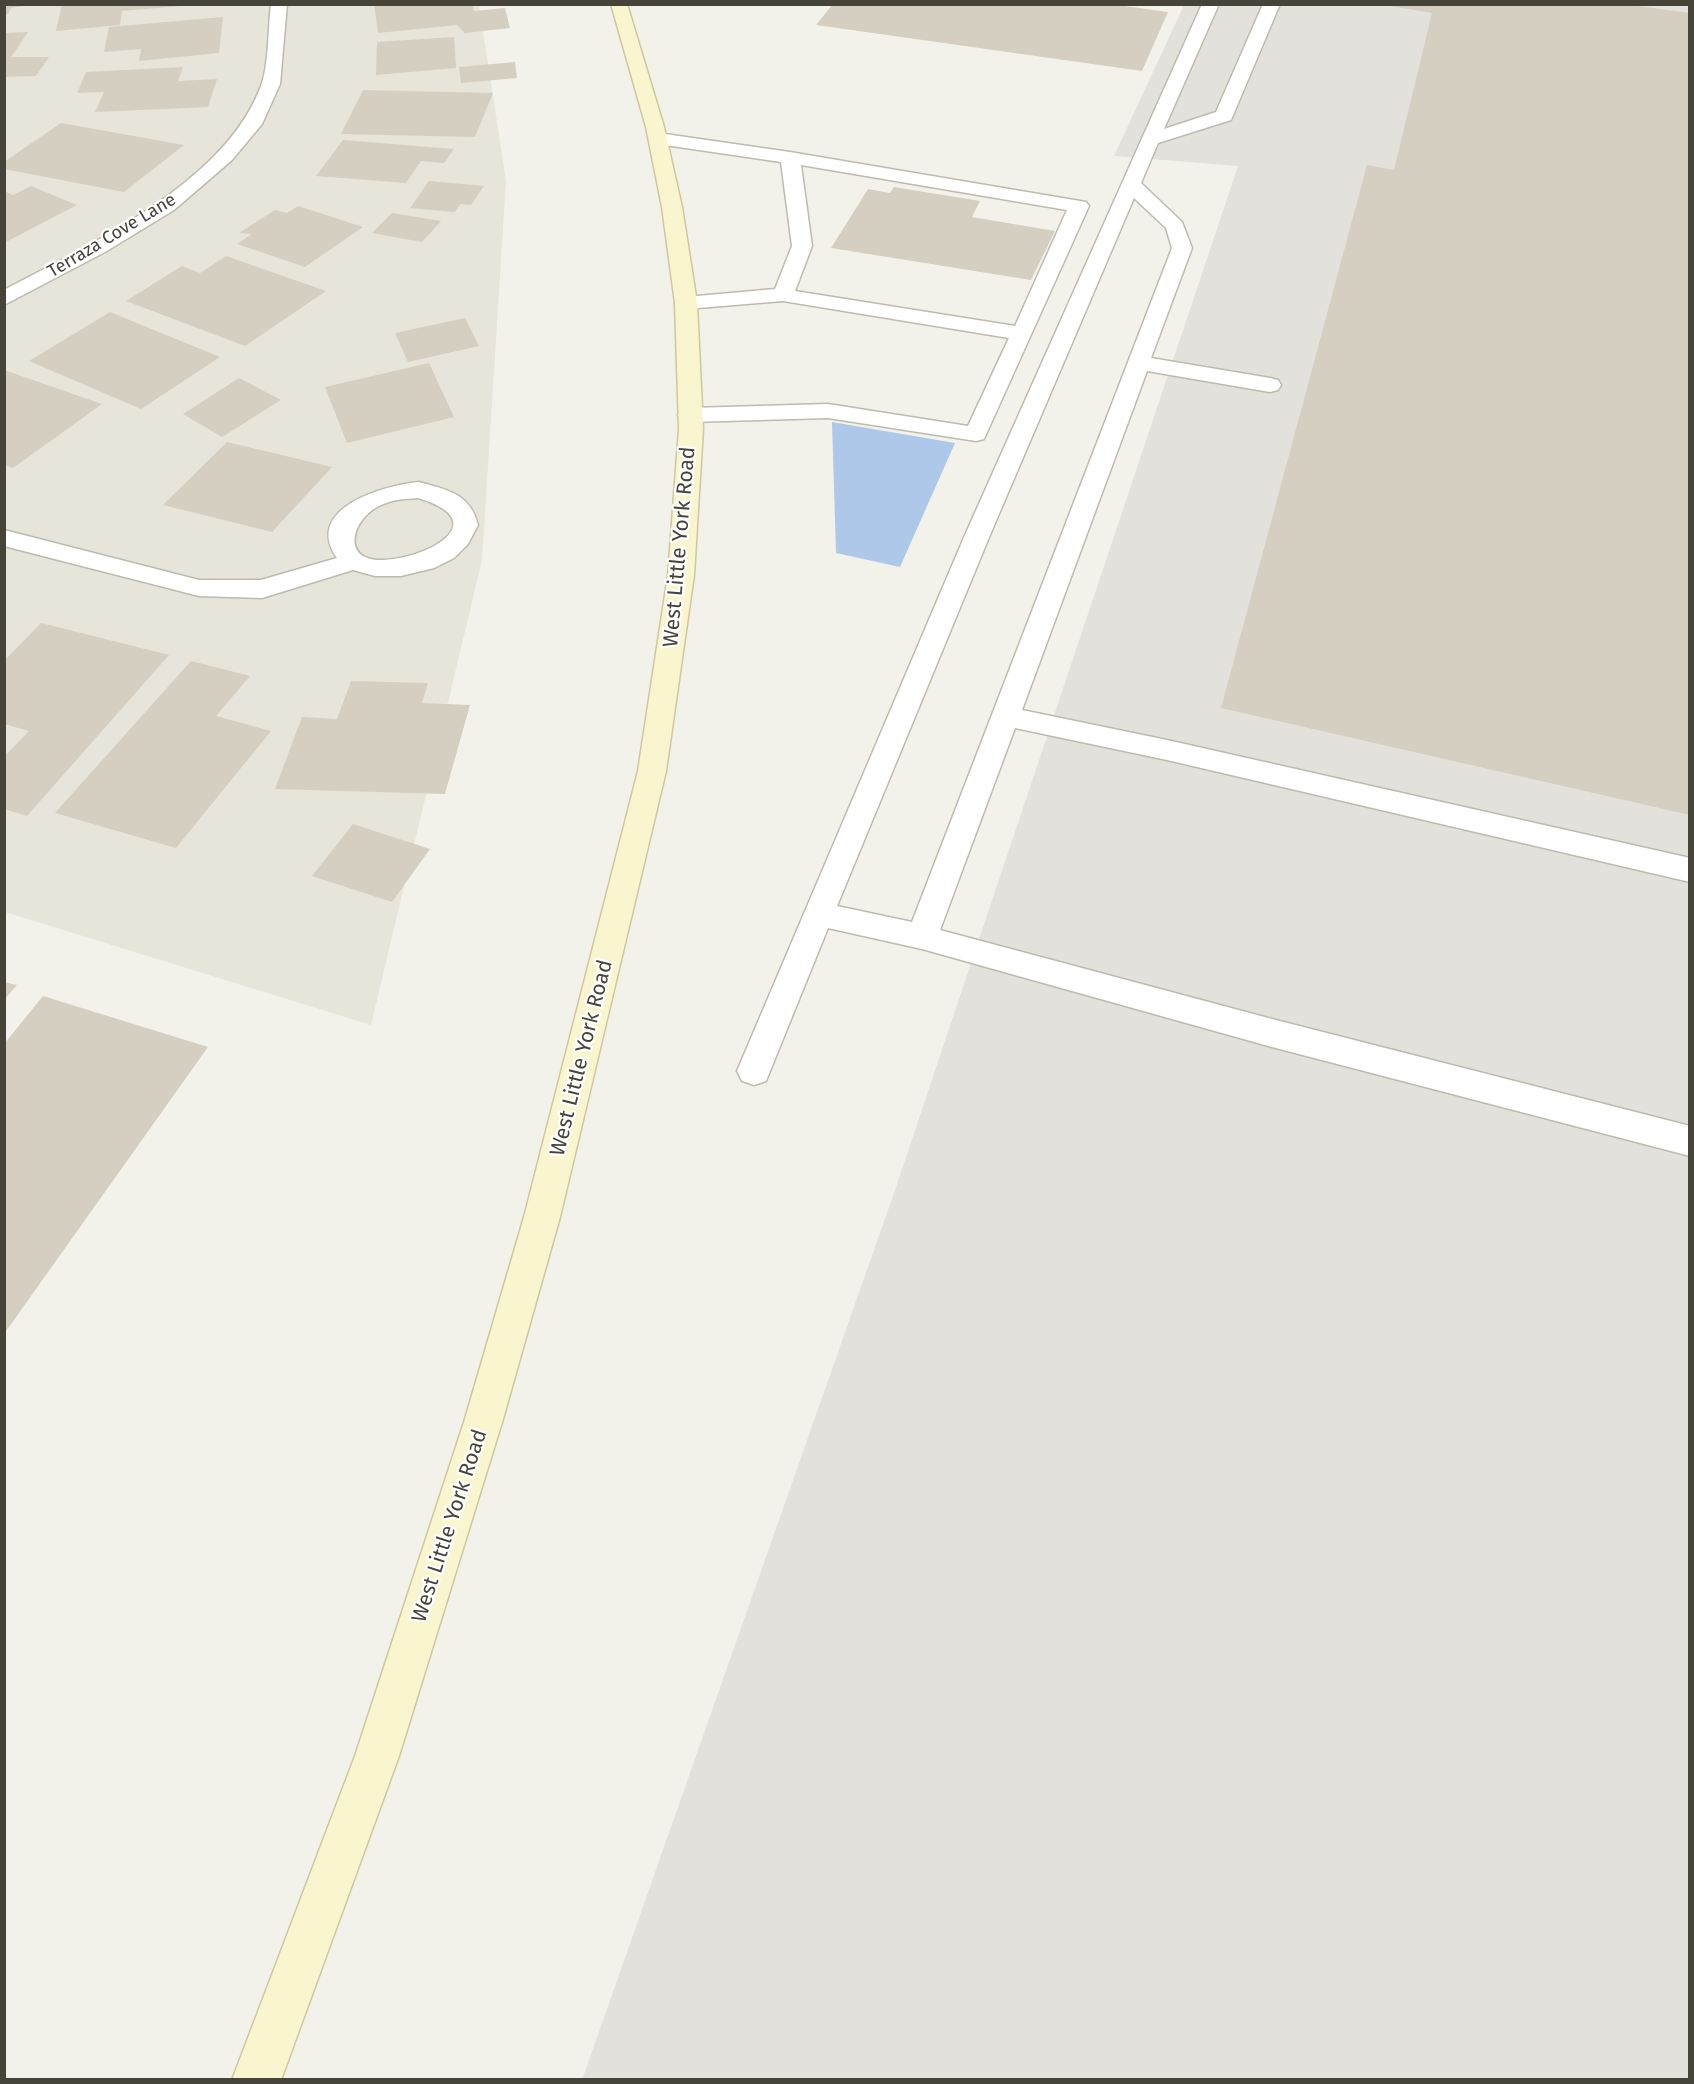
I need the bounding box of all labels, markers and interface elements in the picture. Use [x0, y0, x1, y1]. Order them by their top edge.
street label: Terraza Cove Lane [44, 189, 180, 283]
street label: West Little York Road [659, 446, 701, 648]
street label: West Little York Road [545, 957, 619, 1159]
street label: West Little York Road [407, 1426, 493, 1626]

